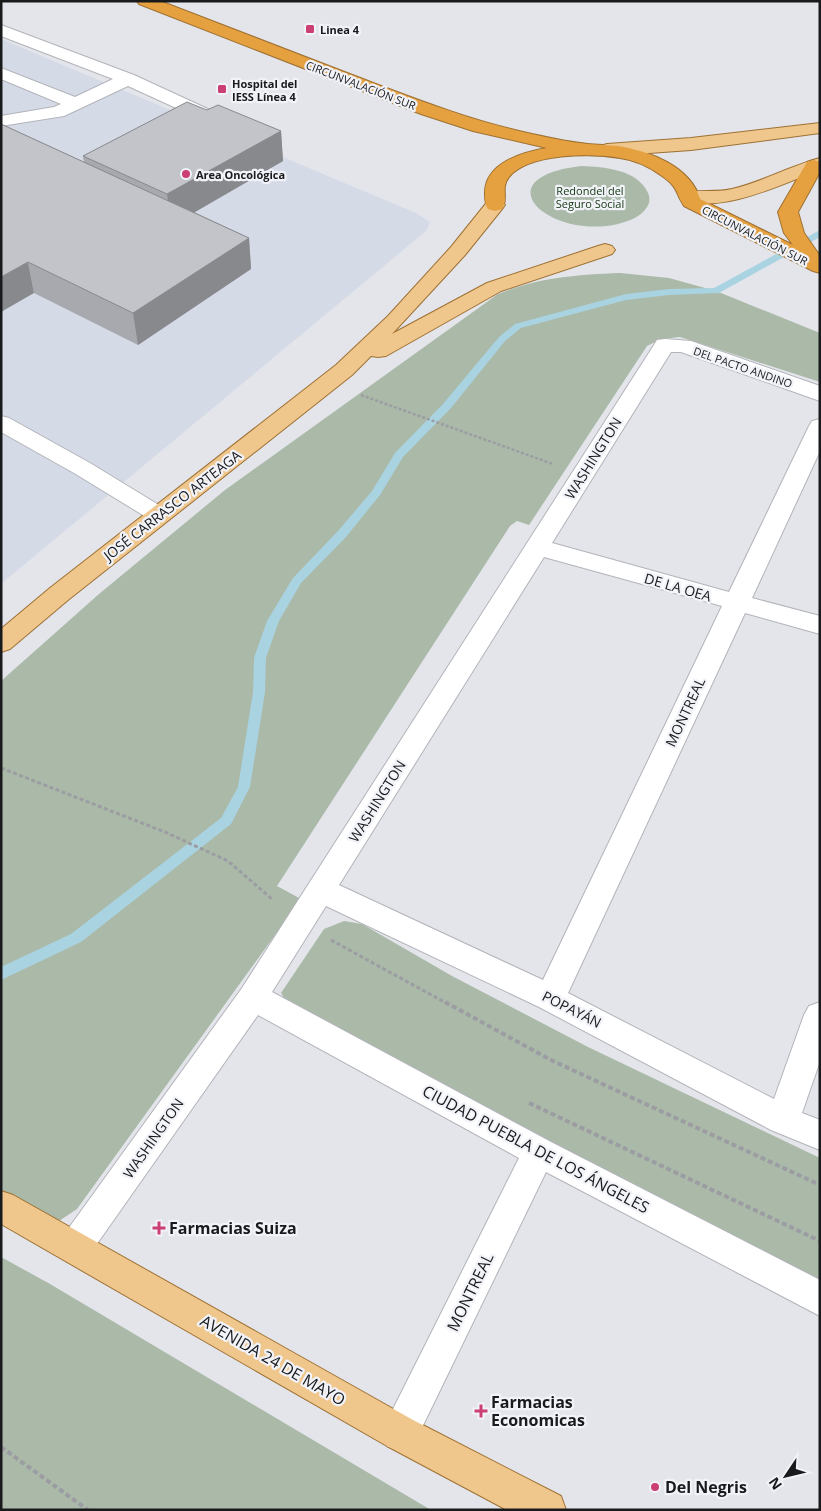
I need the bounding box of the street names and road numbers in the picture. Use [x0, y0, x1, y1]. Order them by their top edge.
street label: CIRCUNVALACIÓN SUR [304, 57, 418, 113]
street label: CIRCUNVALACIÓN SUR [700, 202, 811, 268]
street label: DEL PACTO ANDINO [691, 343, 795, 391]
street label: WASHINGTON [560, 413, 626, 503]
street label: JOSÉ CARRASCO ARTEAGA [98, 445, 245, 566]
street label: DE LA OEA [642, 568, 714, 606]
street label: MONTREAL [661, 674, 709, 750]
street label: WASHINGTON [344, 756, 410, 846]
street label: POPAYÁN [539, 986, 605, 1032]
street label: CIUDAD PUEBLA DE LOS ÁNGELES [419, 1080, 653, 1218]
street label: WASHINGTON [118, 1094, 188, 1182]
street label: MONTREAL [441, 1249, 499, 1335]
street label: AVENIDA 24 DE MAYO [197, 1309, 349, 1411]

